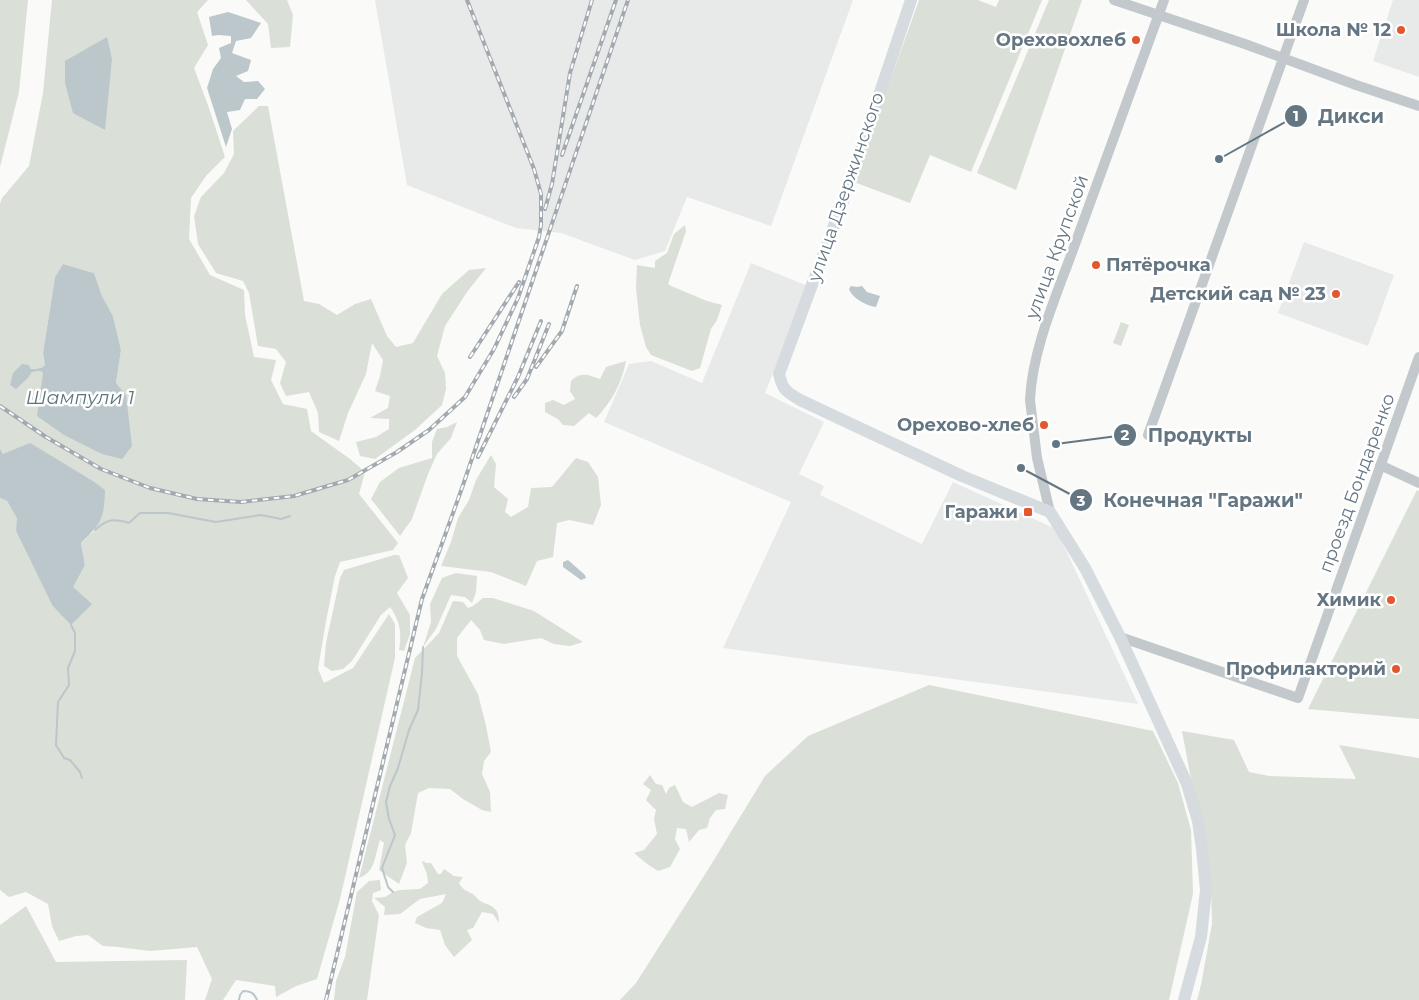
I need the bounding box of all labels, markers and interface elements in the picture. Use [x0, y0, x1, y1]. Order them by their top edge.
place label: Школа № 12 [1276, 19, 1391, 41]
marker: Школа № 12 [1395, 24, 1407, 36]
place label: Ореховохлеб [996, 29, 1126, 51]
marker: Ореховохлеб [1130, 34, 1142, 46]
street label: улица Дзержинского [803, 89, 889, 285]
callout: Дикси [1283, 99, 1394, 133]
text: Дикси [1318, 105, 1384, 128]
text: 1 [1293, 106, 1299, 125]
street label: улица Крупской [1020, 172, 1093, 323]
place label: Пятёрочка [1106, 254, 1211, 276]
marker: Пятёрочка [1090, 259, 1102, 271]
place label: Детский сад № 23 [1150, 283, 1326, 305]
marker: Детский сад № 23 [1330, 288, 1342, 300]
water label: Шампули 1 [26, 386, 135, 409]
street label: проезд Бондаренко [1314, 390, 1400, 576]
place label: Орехово-хлеб [897, 414, 1034, 436]
callout: Продукты [1112, 418, 1262, 452]
marker: Орехово-хлеб [1038, 419, 1050, 431]
text: Продукты [1148, 424, 1252, 447]
text: 2 [1121, 425, 1130, 444]
callout: Конечная "Гаражи" [1069, 483, 1313, 517]
text: Конечная "Гаражи" [1103, 489, 1303, 512]
text: 3 [1076, 491, 1086, 510]
place label: Гаражи [945, 501, 1018, 523]
marker: Гаражи [1022, 506, 1034, 518]
place label: Химик [1316, 589, 1381, 611]
marker: Химик [1385, 594, 1397, 606]
place label: Профилакторий [1226, 658, 1386, 680]
marker: Профилакторий [1390, 663, 1402, 675]

